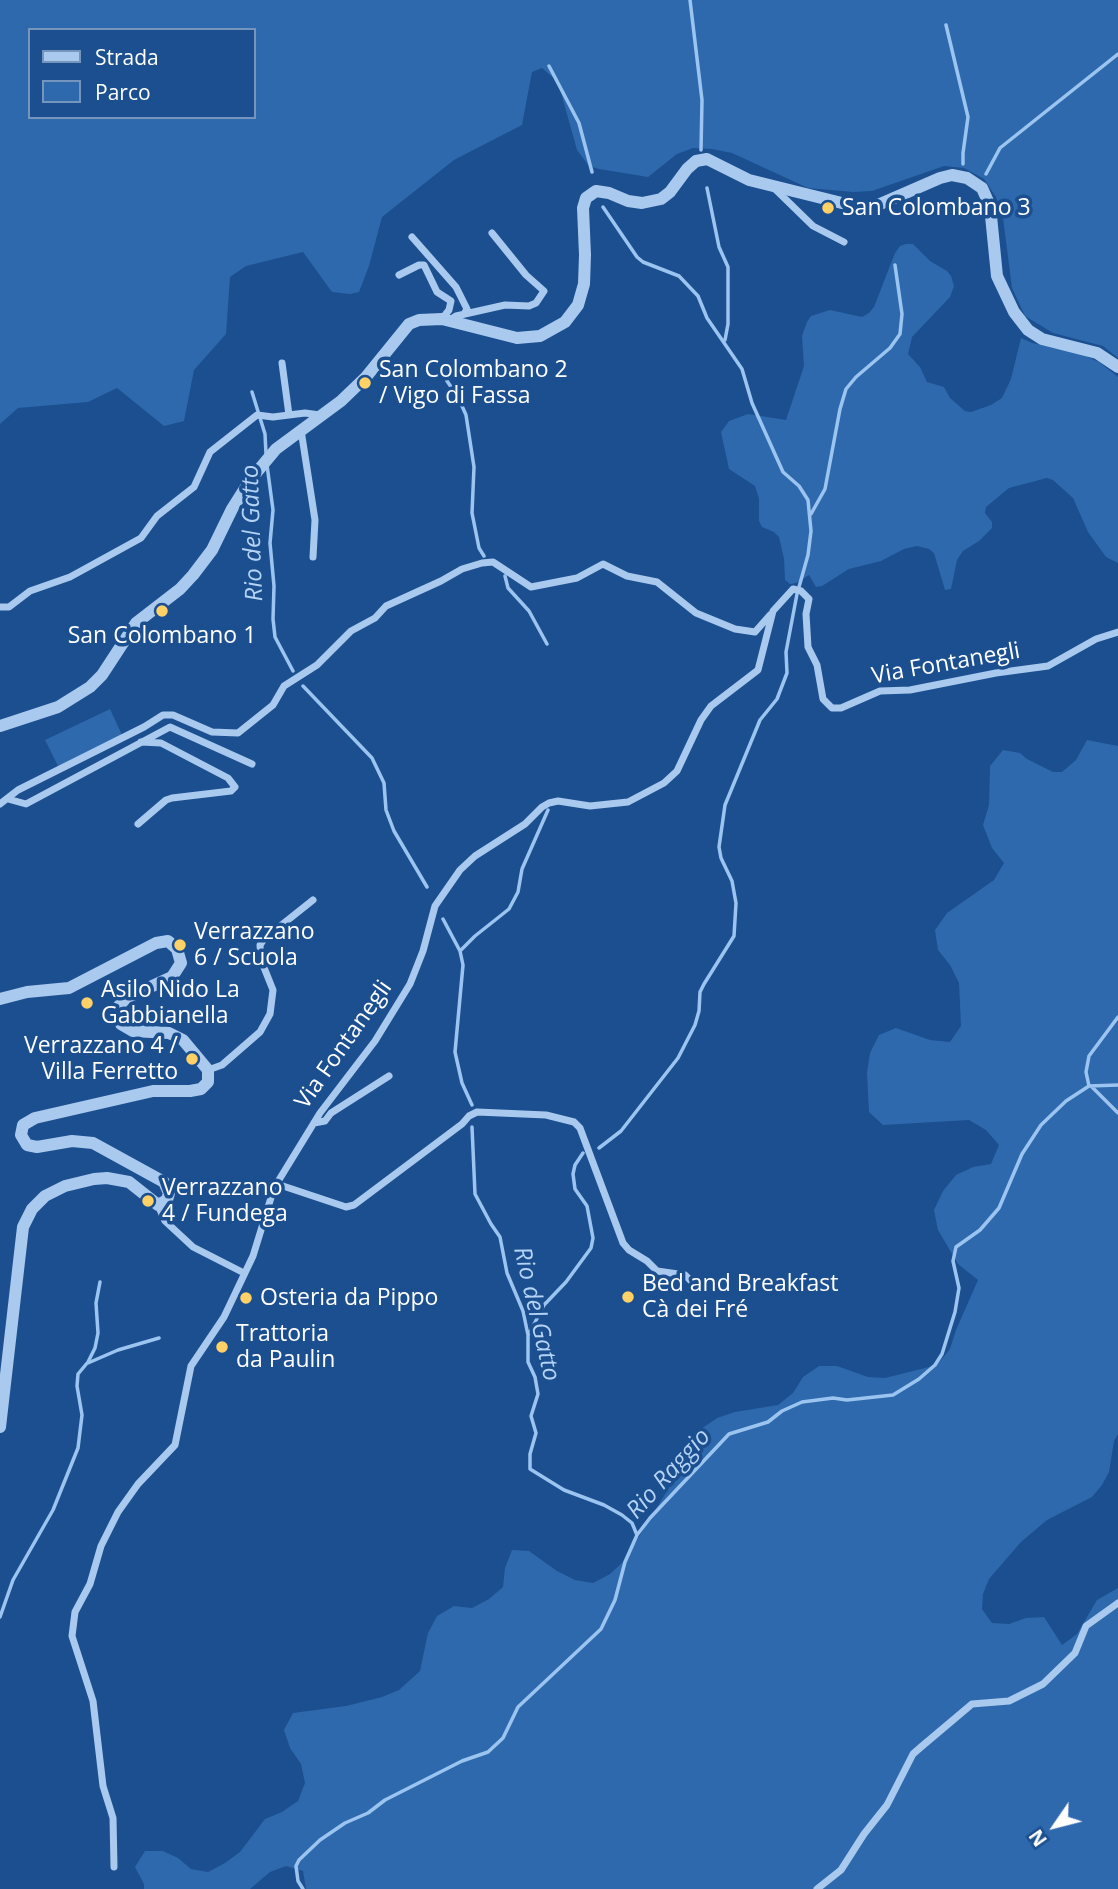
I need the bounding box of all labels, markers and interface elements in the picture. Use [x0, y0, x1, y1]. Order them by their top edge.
legend [28, 28, 256, 119]
text: Strada [95, 43, 159, 71]
text: Parco [95, 78, 151, 106]
place label: San Colombano 3 [842, 194, 1031, 222]
marker: San Colombano 3 [820, 200, 836, 216]
place label: San Colombano 2 / Vigo di Fassa [379, 356, 568, 410]
marker: San Colombano 2 / Vigo di Fassa [357, 375, 373, 391]
water label: Rio del Gatto [236, 464, 270, 602]
marker: San Colombano 1 [154, 603, 170, 619]
place label: San Colombano 1 [68, 622, 256, 650]
street label: Via Fontanegli [870, 637, 1022, 691]
place label: Verrazzano 6 / Scuola [194, 918, 314, 972]
marker: Verrazzano 6 / Scuola [172, 937, 188, 953]
place label: Asilo Nido La Gabbianella [101, 976, 240, 1030]
street label: Via Fontanegli [290, 976, 398, 1114]
marker: Asilo Nido La Gabbianella [79, 995, 95, 1011]
place label: Verrazzano 4 / Villa Ferretto [24, 1032, 178, 1086]
marker: Verrazzano 4 / Villa Ferretto [184, 1051, 200, 1067]
place label: Verrazzano 4 / Fundega [162, 1174, 288, 1228]
marker: Verrazzano 4 / Fundega [140, 1193, 156, 1209]
water label: Rio del Gatto [507, 1244, 565, 1384]
place label: Bed and Breakfast Cà dei Fré [642, 1270, 838, 1324]
place label: Osteria da Pippo [260, 1284, 438, 1312]
marker: Bed and Breakfast Cà dei Fré [620, 1289, 636, 1305]
marker: Osteria da Pippo [238, 1290, 254, 1306]
place label: Trattoria da Paulin [236, 1320, 335, 1374]
marker: Trattoria da Paulin [214, 1339, 230, 1355]
water label: Rio Raggio [621, 1423, 717, 1525]
north arrow [1020, 1791, 1090, 1861]
text: N [1023, 1824, 1053, 1852]

